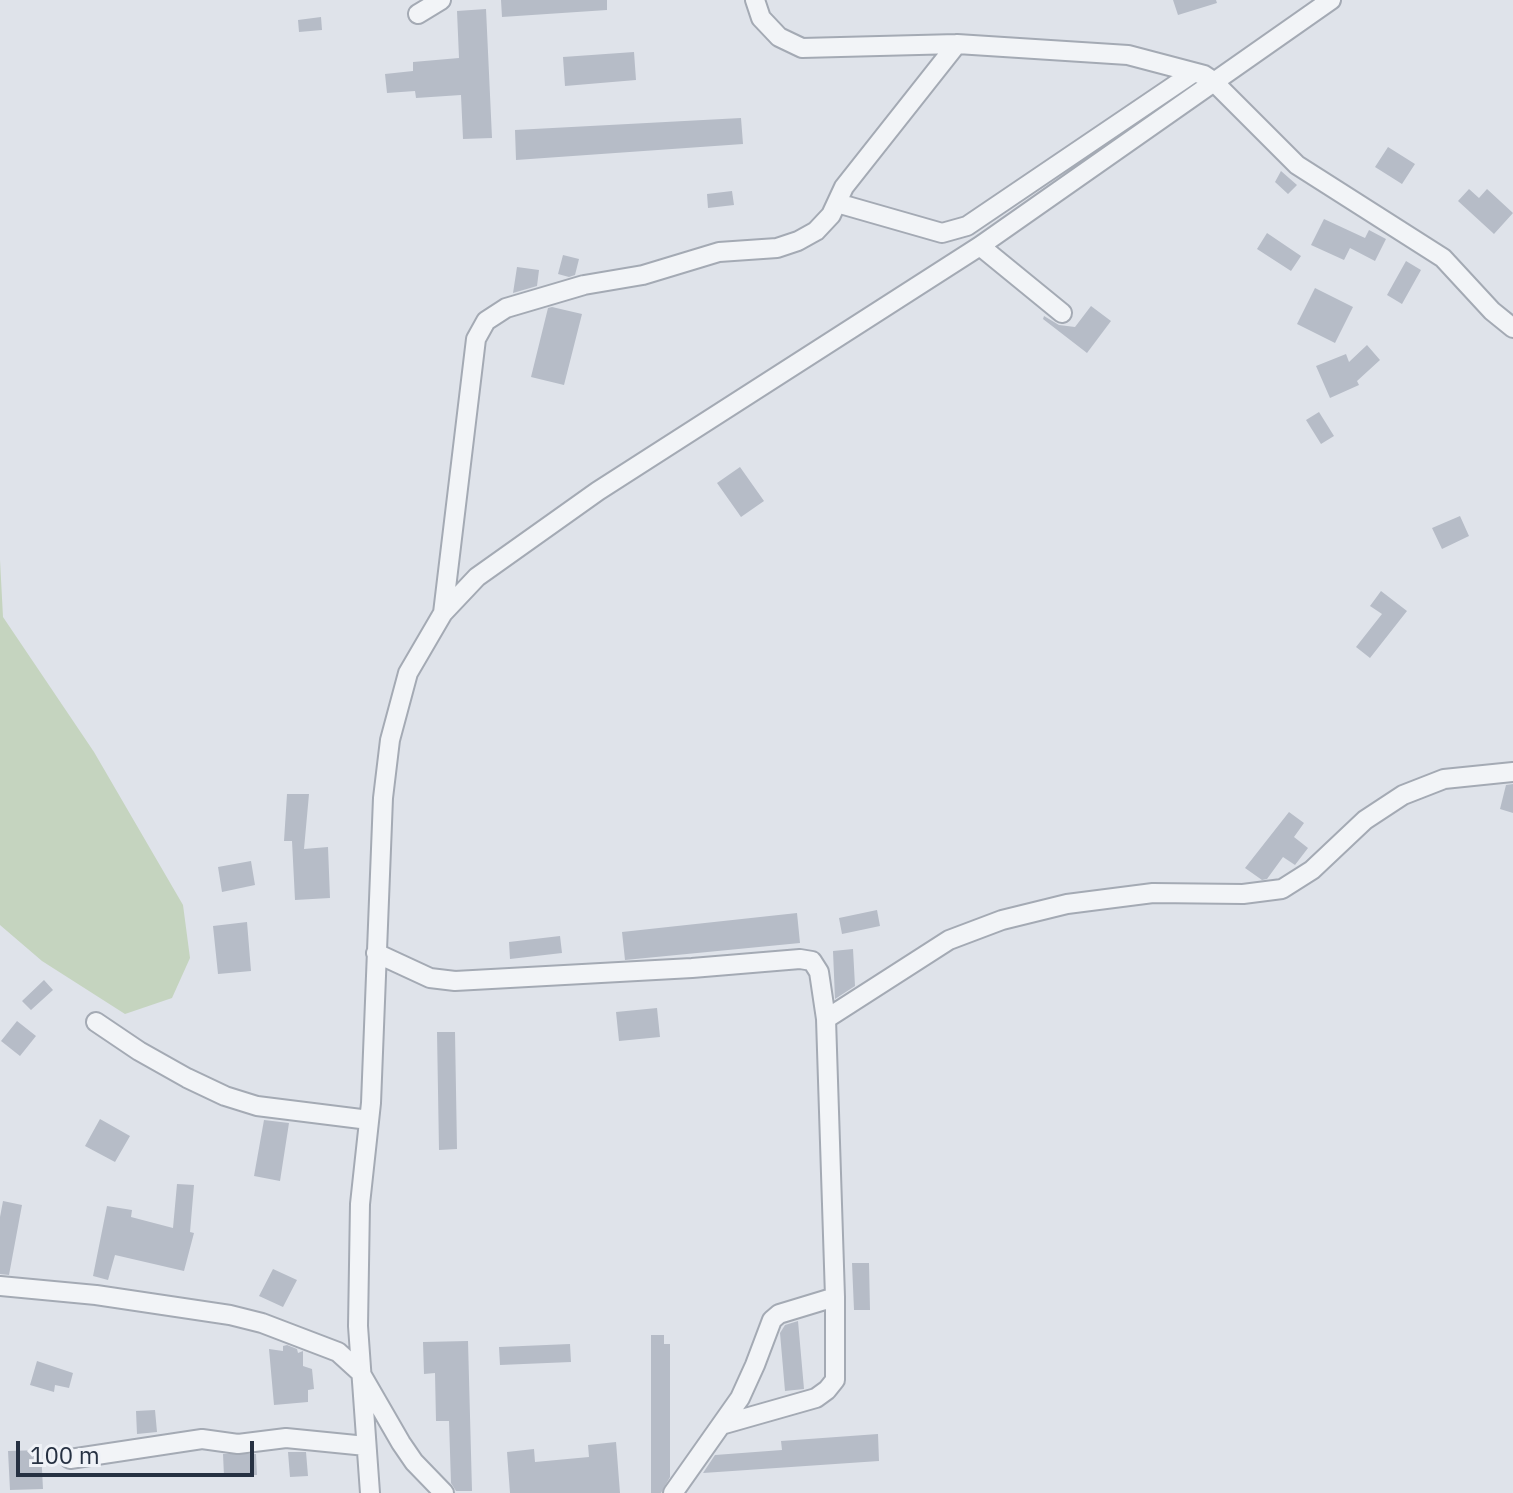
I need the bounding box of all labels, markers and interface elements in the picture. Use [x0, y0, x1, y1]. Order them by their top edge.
scale bar [20, 1425, 258, 1475]
text: 100 m [30, 1439, 100, 1471]

